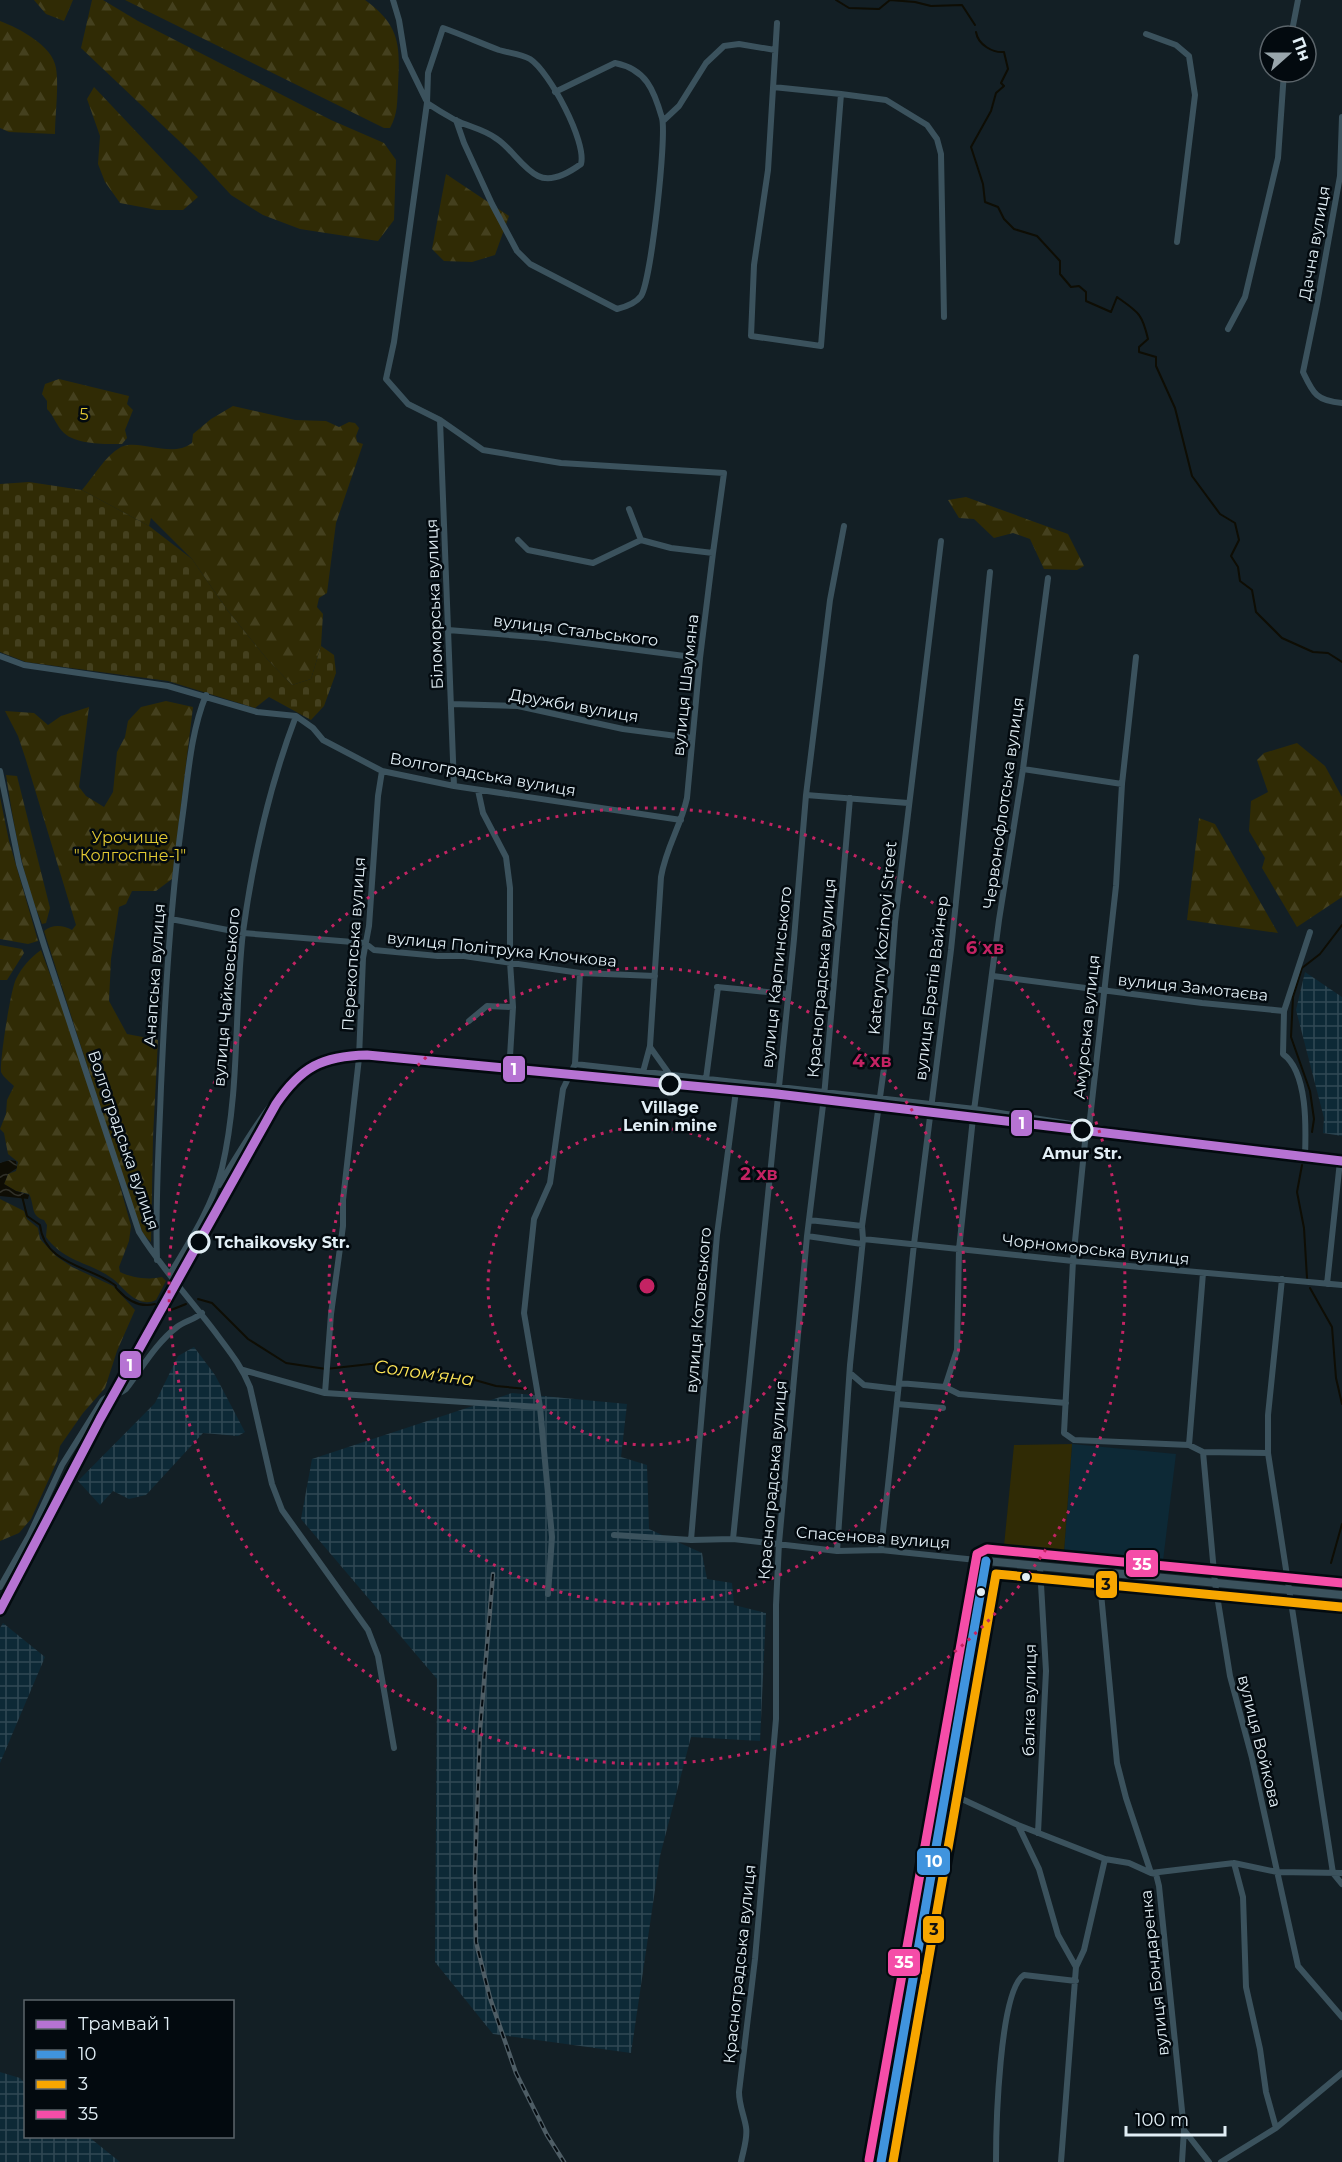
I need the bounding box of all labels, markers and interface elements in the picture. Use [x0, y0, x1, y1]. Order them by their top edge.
north arrow [1258, 24, 1318, 84]
text: Пн [1288, 34, 1315, 63]
street label: Дачна вулиця [1295, 184, 1334, 302]
park label: 5 [79, 405, 89, 424]
street label: Біломорська вулиця [422, 518, 447, 690]
street label: вулиця Стальського [492, 611, 660, 650]
street label: вулиця Шаумяна [669, 613, 702, 757]
street label: Дружби вулиця [508, 685, 640, 726]
street label: Червонофлотська вулиця [979, 696, 1028, 910]
street label: Волгоградська вулиця [388, 749, 577, 800]
park label: Урочище "Колгоспне-1" [74, 828, 186, 865]
street label: Kateryny Kozinoyi Street [865, 840, 900, 1036]
street label: Перекопська вулиця [338, 856, 369, 1032]
street label: Красноградська вулиця [803, 877, 840, 1079]
street label: вулиця Карпинського [757, 885, 795, 1069]
street label: вулиця Братів Вайнер [911, 895, 952, 1082]
street label: Анапська вулиця [140, 903, 169, 1047]
street label: вулиця Чайковського [209, 907, 244, 1087]
street label: вулиця Політрука Клочкова [386, 928, 618, 971]
text: 6 хв [966, 937, 1004, 959]
street label: Амурська вулиця [1069, 954, 1104, 1100]
street label: вулиця Замотаєва [1117, 970, 1269, 1005]
street label: Волгоградська вулиця [84, 1048, 163, 1232]
text: 4 хв [852, 1050, 892, 1072]
line badge: 1 [502, 1055, 526, 1083]
text: 1 [511, 1060, 517, 1079]
marker: Village Lenin mine [659, 1073, 681, 1095]
place label: Village Lenin mine [623, 1098, 717, 1135]
line badge: 1 [1010, 1109, 1033, 1137]
text: 1 [1019, 1114, 1025, 1133]
marker: Amur Str. [1071, 1119, 1093, 1141]
place label: Amur Str. [1041, 1144, 1122, 1163]
text: 2 хв [740, 1163, 778, 1185]
street label: вулиця Котовського [682, 1226, 715, 1394]
street label: Чорноморська вулиця [1001, 1230, 1190, 1269]
marker: Tchaikovsky Str. [188, 1231, 210, 1253]
place label: Tchaikovsky Str. [215, 1233, 350, 1252]
centre of rings [637, 1276, 657, 1296]
line badge: 1 [119, 1350, 142, 1379]
water label: Солом'яна [373, 1355, 475, 1391]
text: 1 [127, 1356, 133, 1375]
street label: Красноградська вулиця [754, 1379, 791, 1581]
street label: Спасенова вулиця [795, 1523, 951, 1552]
line badge: 35 [1125, 1549, 1159, 1578]
text: 35 [1132, 1555, 1152, 1574]
line badge: 3 [1095, 1570, 1118, 1599]
unlabelled marker [1020, 1571, 1032, 1583]
text: 3 [1100, 1575, 1111, 1594]
unlabelled marker [975, 1586, 987, 1598]
street label: балка вулиця [1019, 1644, 1040, 1756]
street label: вулиця Войкова [1234, 1673, 1285, 1809]
line badge: 10 [916, 1847, 951, 1876]
text: 10 [925, 1852, 943, 1871]
street label: Красноградська вулиця [720, 1863, 759, 2065]
street label: вулиця Бондаренка [1136, 1889, 1173, 2057]
line badge: 3 [922, 1915, 945, 1944]
text: 3 [928, 1920, 939, 1939]
line badge: 35 [887, 1948, 921, 1977]
text: 35 [894, 1953, 914, 1972]
legend [24, 2000, 234, 2138]
text: Трамвай 1 [78, 2013, 170, 2035]
text: 10 [78, 2043, 96, 2065]
text: 3 [78, 2073, 88, 2095]
scale bar [1126, 2099, 1225, 2137]
text: 35 [78, 2103, 98, 2125]
text: 100 m [1135, 2109, 1189, 2131]

